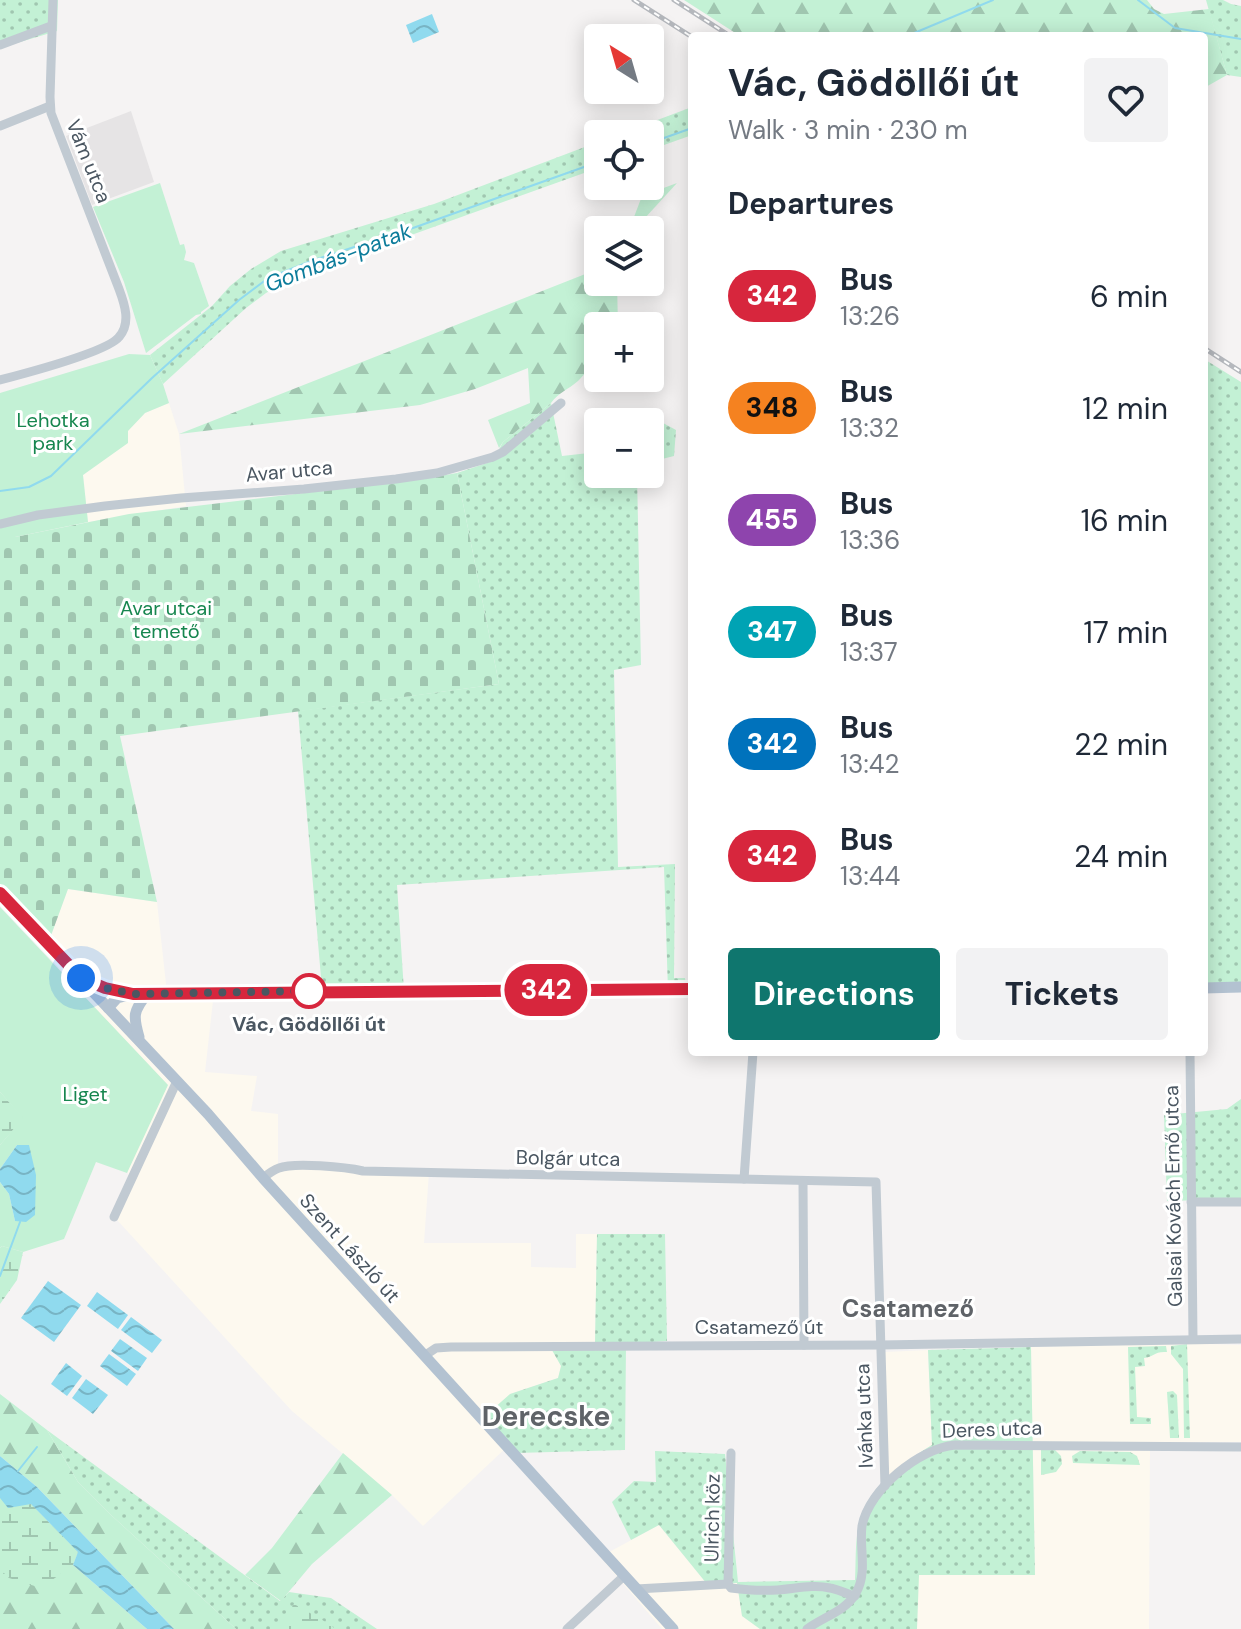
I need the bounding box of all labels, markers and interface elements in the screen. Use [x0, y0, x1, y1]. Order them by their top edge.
north arrow [584, 24, 664, 104]
map controls [584, 24, 664, 488]
text: Vác, Gödöllői út [728, 58, 1020, 108]
button: heart [1084, 58, 1168, 142]
text: Walk · 3 min · 230 m [728, 113, 968, 147]
street label: Vám utca [61, 116, 117, 206]
button: locate [584, 120, 664, 200]
text: Departures [728, 184, 894, 223]
water label: Gombás-patak [261, 216, 417, 299]
button: layers [584, 216, 664, 296]
text: Bus [840, 260, 894, 299]
text: 342 [746, 277, 798, 314]
text: 6 min [1090, 277, 1168, 316]
text: 13:26 [840, 299, 900, 333]
button: + [584, 312, 664, 392]
text: Bus [840, 372, 894, 411]
text: 348 [746, 389, 798, 426]
text: 12 min [1082, 389, 1168, 428]
park label: Lehotka park [16, 407, 90, 456]
button: − [584, 408, 664, 488]
text: 13:32 [840, 411, 899, 445]
street label: Avar utca [244, 454, 334, 488]
text: Bus [840, 484, 894, 523]
text: 455 [745, 501, 799, 538]
text: 16 min [1081, 501, 1168, 540]
text: 13:36 [840, 523, 900, 557]
park label: Avar utcai temető [120, 595, 212, 644]
text: Bus [840, 596, 894, 635]
text: 347 [747, 613, 797, 650]
text: 17 min [1083, 613, 1168, 652]
text: 13:37 [840, 635, 898, 669]
text: Bus [840, 708, 894, 747]
text: 342 [746, 725, 798, 762]
text: 22 min [1074, 725, 1168, 764]
text: 13:42 [840, 747, 900, 781]
text: Bus [840, 820, 894, 859]
text: 342 [746, 837, 798, 874]
text: 24 min [1074, 837, 1168, 876]
text: 13:44 [840, 859, 900, 893]
button: Directions [728, 948, 940, 1040]
button: Tickets [956, 948, 1168, 1040]
your location [61, 958, 101, 998]
line badge: 342 [500, 964, 592, 1016]
text: 342 [520, 971, 572, 1008]
marker: Vác, Gödöllői út [292, 974, 326, 1008]
place label: Vác, Gödöllői út [232, 1011, 386, 1037]
park label: Liget [63, 1081, 108, 1107]
street label: Galsai Kovách Ernő utca [1158, 1085, 1188, 1307]
street label: Bolgár utca [516, 1144, 620, 1172]
street label: Szent László út [294, 1188, 406, 1308]
district label: Csatamező [842, 1293, 974, 1324]
street label: Csatamező út [695, 1314, 823, 1340]
street label: Ivánka utca [849, 1363, 879, 1469]
district label: Derecske [482, 1398, 610, 1435]
street label: Deres utca [941, 1414, 1043, 1444]
street label: Ulrich köz [698, 1474, 726, 1562]

